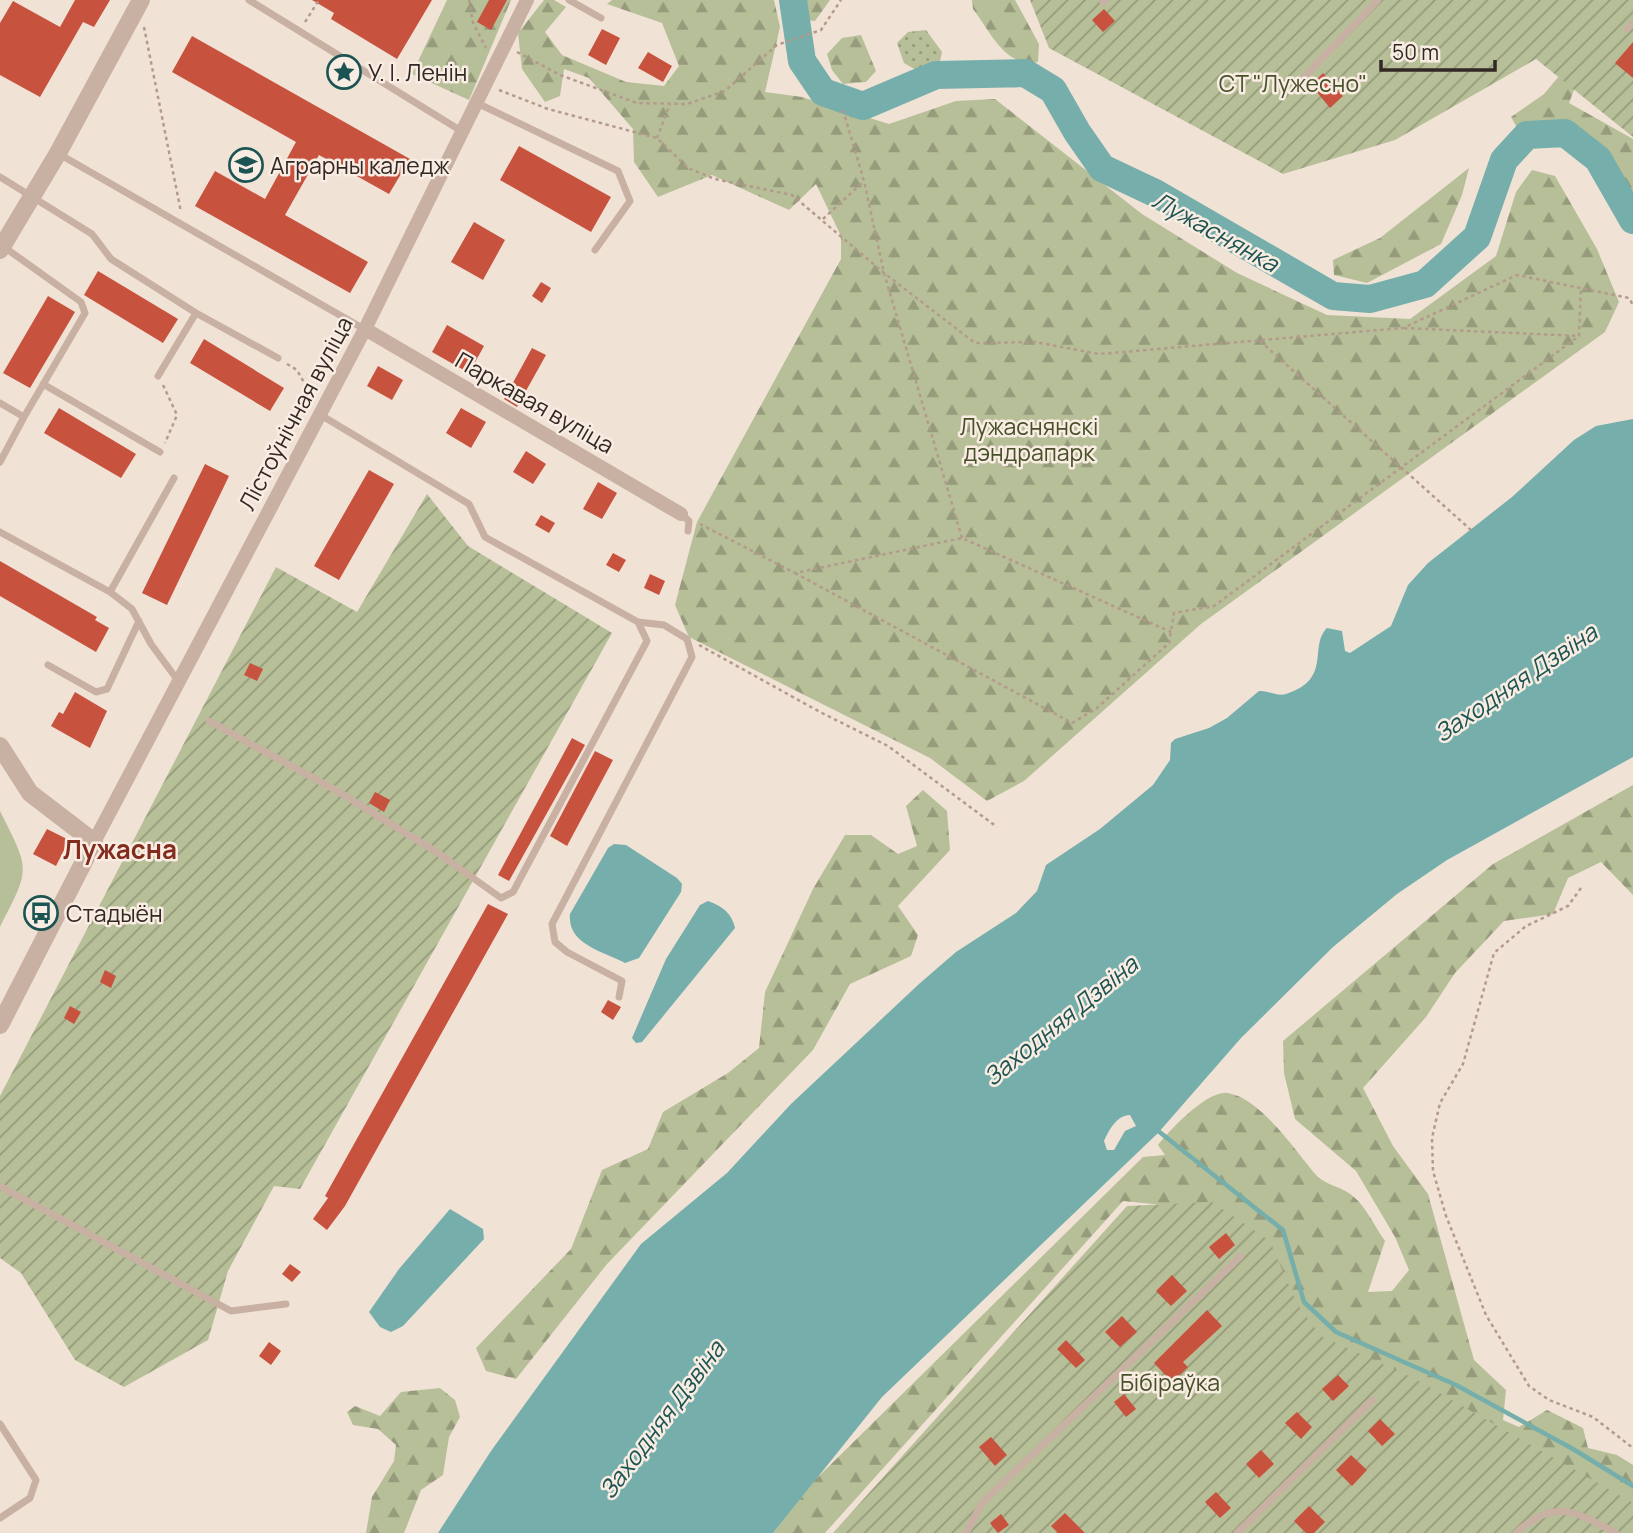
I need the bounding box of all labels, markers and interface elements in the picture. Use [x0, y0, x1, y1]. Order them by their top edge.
scale bar [1381, 28, 1495, 72]
text: 50 m [1392, 38, 1439, 66]
place icon: У. І. Ленін [325, 53, 363, 91]
place label: У. І. Ленін [368, 56, 467, 88]
park label: СТ "Лужесно" [1219, 67, 1367, 99]
school or university icon: Аграрны каледж [227, 146, 265, 184]
place label: Аграрны каледж [270, 149, 450, 181]
water label: Лужаснянка [1147, 183, 1286, 280]
street label: Лістоўнічная вуліца [230, 310, 360, 516]
street label: Паркавая вуліца [450, 344, 620, 460]
park label: Лужаснянскі дэндрапарк [960, 410, 1098, 468]
water label: Заходняя Дзвіна [1427, 614, 1604, 749]
district label: Лужасна [63, 831, 177, 867]
bus stop icon: Стадыён [22, 894, 60, 932]
place label: Стадыён [66, 897, 163, 929]
water label: Заходняя Дзвіна [976, 946, 1145, 1093]
water label: Заходняя Дзвіна [591, 1332, 732, 1505]
park label: Бібіраўка [1120, 1366, 1220, 1398]

